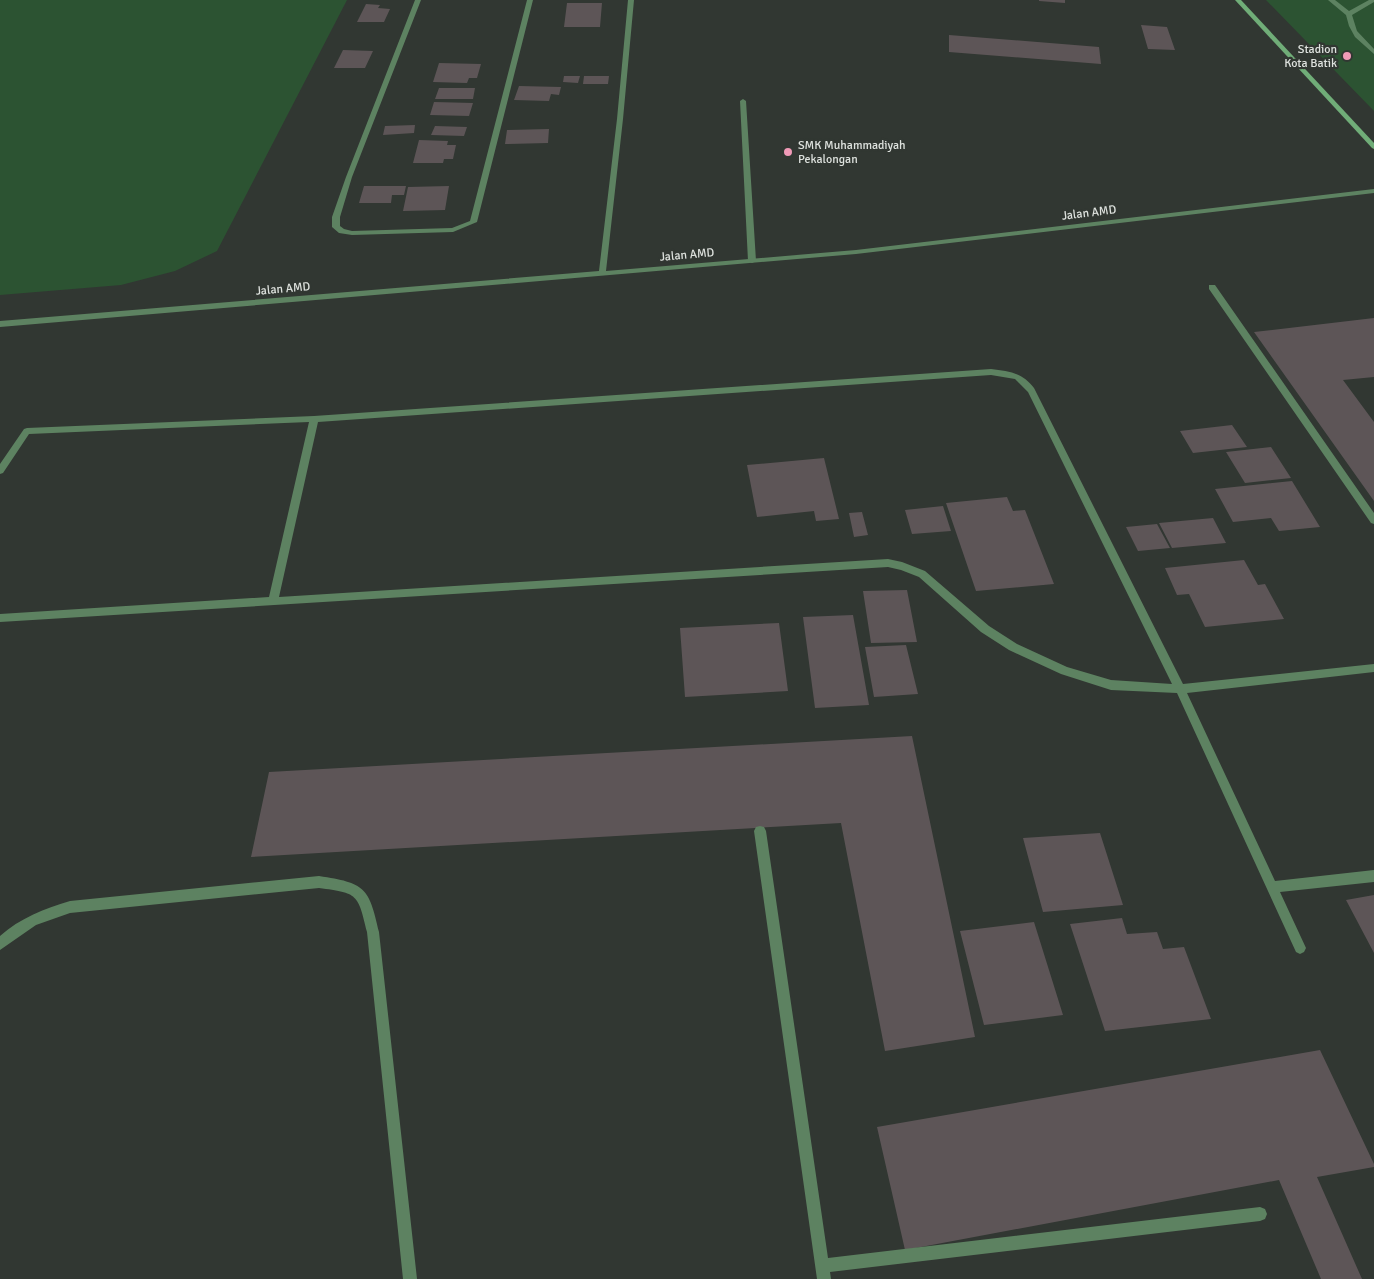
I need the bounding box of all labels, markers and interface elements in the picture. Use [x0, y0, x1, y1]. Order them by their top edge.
place label: Stadion Kota Batik [1284, 42, 1337, 71]
marker: Stadion Kota Batik [1341, 50, 1353, 62]
place label: SMK Muhammadiyah Pekalongan [798, 138, 906, 167]
marker: SMK Muhammadiyah Pekalongan [782, 146, 794, 158]
street label: Jalan AMD [1061, 202, 1117, 224]
street label: Jalan AMD [659, 245, 715, 265]
street label: Jalan AMD [255, 279, 311, 299]

